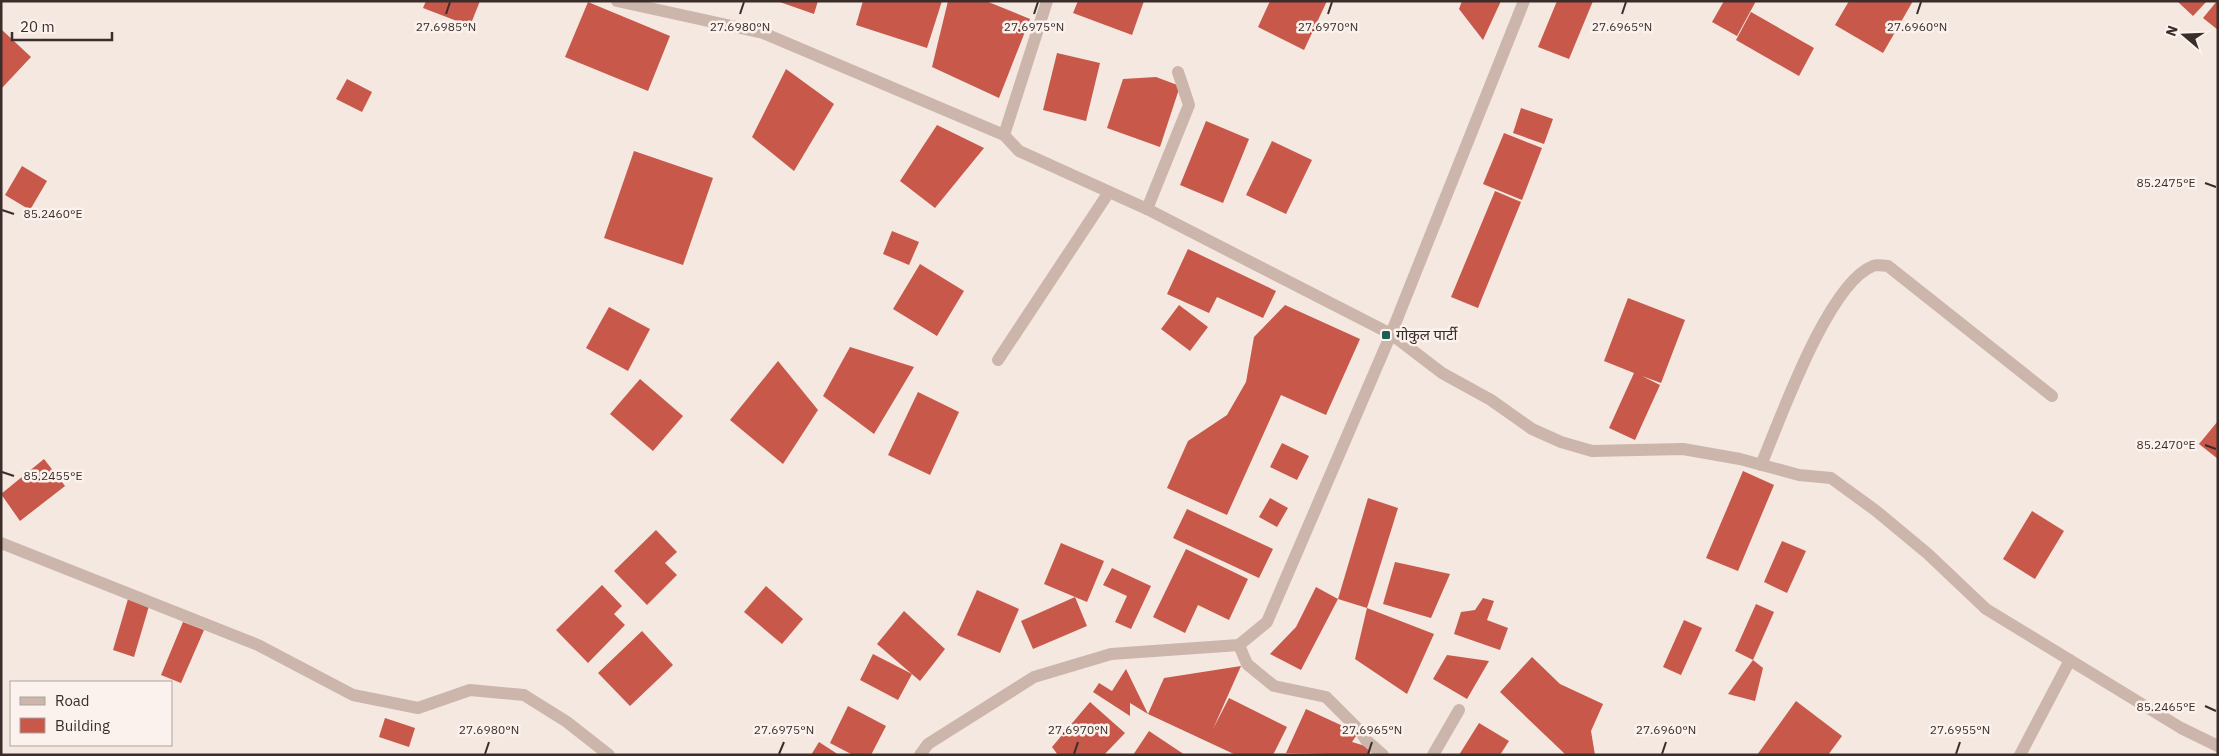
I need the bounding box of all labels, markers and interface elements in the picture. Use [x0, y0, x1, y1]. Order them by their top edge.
scale bar [12, 10, 112, 42]
north arrow [2159, 10, 2209, 60]
text: 20 m [20, 17, 55, 36]
text: 27.6985°N [416, 19, 476, 34]
text: 27.6980°N [710, 19, 770, 34]
text: 27.6975°N [1004, 19, 1064, 34]
text: 27.6970°N [1298, 19, 1358, 34]
text: 27.6965°N [1592, 19, 1652, 34]
text: 27.6960°N [1887, 19, 1947, 34]
text: N [2162, 23, 2182, 38]
text: 85.2475°E [2136, 175, 2196, 190]
text: 85.2460°E [23, 206, 83, 221]
place label: गोकुल पार्टी [1396, 325, 1459, 345]
marker: गोकुल पार्टी [1380, 329, 1392, 341]
text: 85.2470°E [2136, 437, 2196, 452]
text: 85.2455°E [23, 468, 83, 483]
legend [10, 681, 172, 746]
text: Road [55, 691, 90, 710]
text: 85.2465°E [2136, 699, 2196, 714]
text: Building [55, 716, 110, 735]
text: 27.6980°N [459, 722, 519, 737]
text: 27.6975°N [754, 722, 814, 737]
text: 27.6970°N [1048, 722, 1108, 737]
text: 27.6965°N [1342, 722, 1402, 737]
text: 27.6960°N [1636, 722, 1696, 737]
text: 27.6955°N [1930, 722, 1990, 737]

